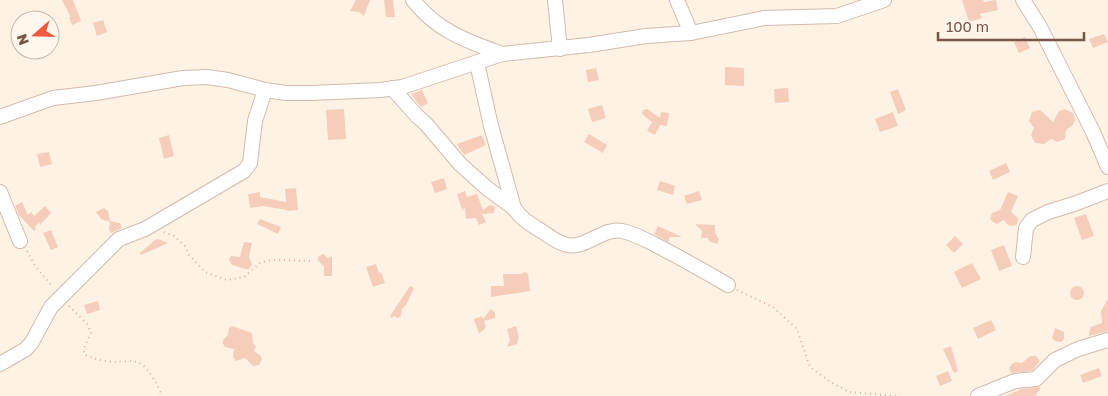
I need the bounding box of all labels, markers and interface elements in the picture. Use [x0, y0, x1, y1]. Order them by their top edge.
north arrow [10, 10, 60, 60]
scale bar [938, 10, 1084, 42]
text: 100 m [946, 17, 989, 35]
text: N [13, 32, 32, 48]

